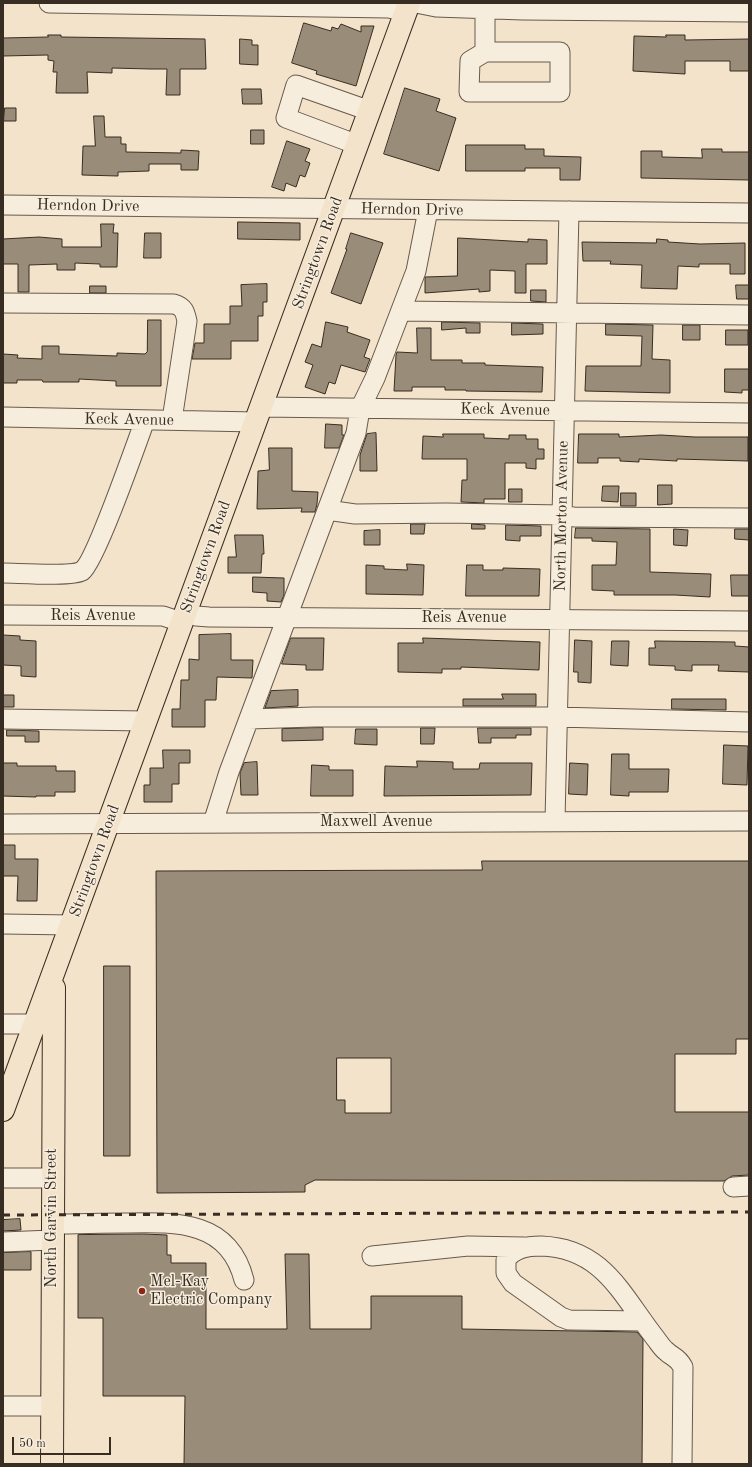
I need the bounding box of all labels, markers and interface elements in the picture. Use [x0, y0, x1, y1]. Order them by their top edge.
street label: Stringtown Road [289, 194, 347, 312]
street label: Herndon Drive [36, 196, 140, 216]
street label: Herndon Drive [360, 200, 464, 220]
street label: Keck Avenue [460, 400, 550, 420]
street label: Keck Avenue [84, 410, 174, 430]
street label: North Morton Avenue [551, 440, 573, 592]
street label: Stringtown Road [177, 498, 235, 616]
street label: Reis Avenue [50, 606, 136, 626]
street label: Reis Avenue [421, 608, 507, 628]
street label: Stringtown Road [66, 802, 124, 920]
street label: Maxwell Avenue [320, 812, 432, 832]
street label: North Garvin Street [42, 1148, 62, 1288]
place label: Mel-Kay Electric Company [150, 1272, 272, 1310]
marker: Mel-Kay Electric Company [137, 1286, 147, 1296]
scale bar [14, 1429, 113, 1455]
text: 50 m [19, 1438, 46, 1450]

